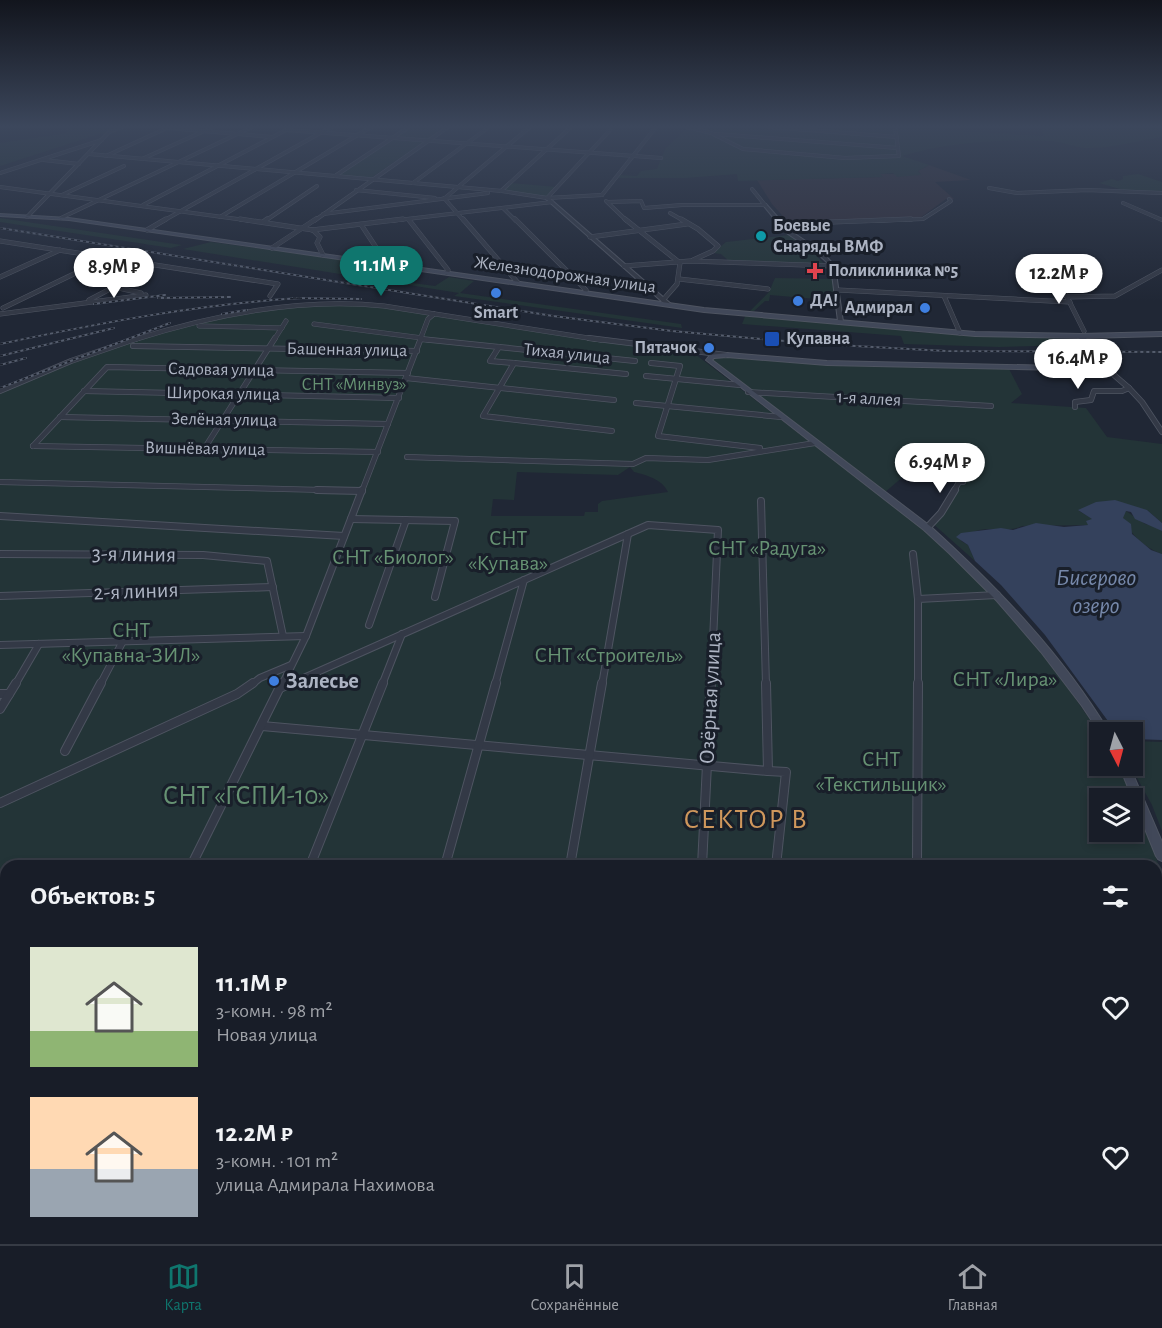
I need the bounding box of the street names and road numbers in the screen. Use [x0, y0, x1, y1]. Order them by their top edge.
street label: Железнодорожная улица [473, 253, 657, 297]
street label: Башенная улица [287, 340, 407, 360]
street label: Тихая улица [523, 341, 611, 367]
street label: Садовая улица [168, 360, 274, 380]
street label: Широкая улица [166, 384, 280, 404]
street label: 1-я аллея [836, 388, 902, 410]
street label: Зелёная улица [171, 410, 277, 430]
street label: Вишнёвая улица [145, 439, 265, 459]
street label: 3-я линия [92, 542, 176, 566]
street label: 2-я линия [93, 579, 179, 603]
street label: Озёрная улица [696, 631, 724, 765]

